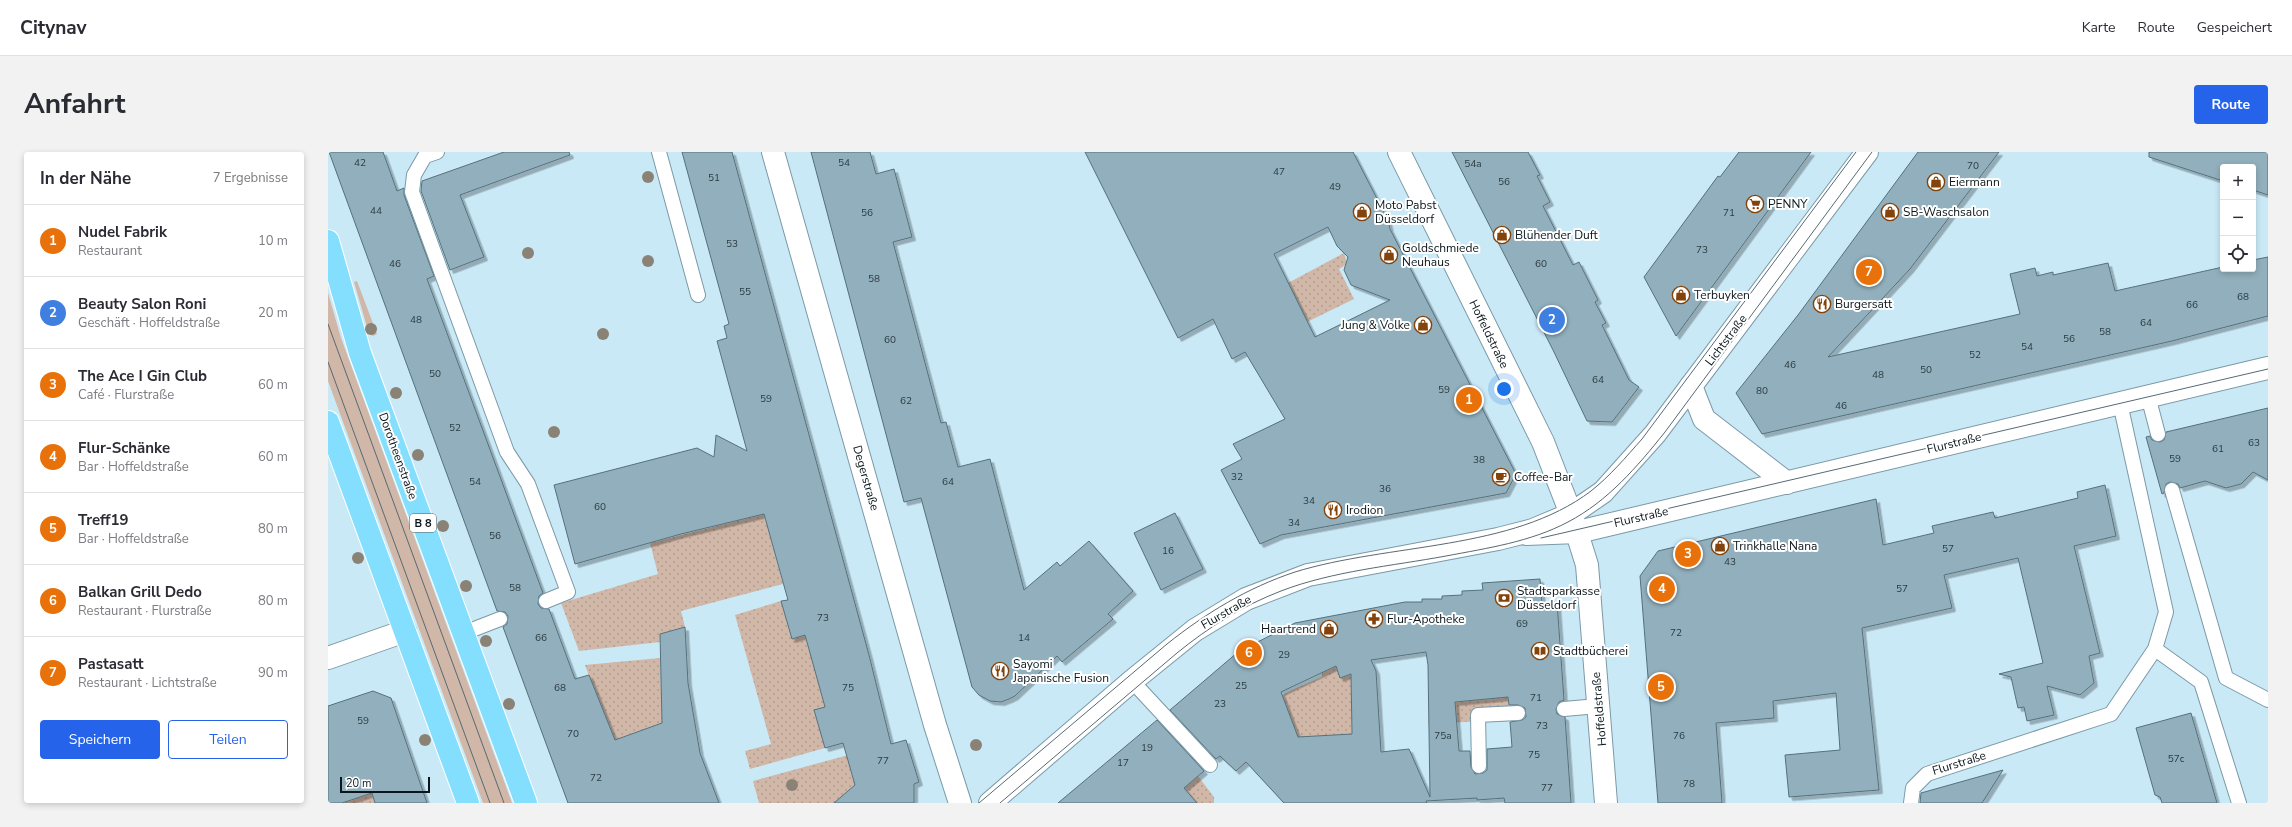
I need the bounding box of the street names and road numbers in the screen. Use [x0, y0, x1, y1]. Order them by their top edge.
street label: Hoffeldstraße [1465, 297, 1513, 371]
street label: Lichtstraße [1702, 311, 1750, 369]
street label: Dorotheenstraße [375, 410, 421, 502]
street label: Flurstraße [1925, 429, 1983, 457]
street label: Degerstraße [849, 443, 883, 513]
street label: Flurstraße [1612, 503, 1670, 531]
road number: B 8 [410, 514, 436, 532]
street label: Flurstraße [1198, 591, 1254, 633]
street label: Hoffeldstraße [1588, 671, 1610, 747]
street label: Flurstraße [1930, 747, 1988, 779]

